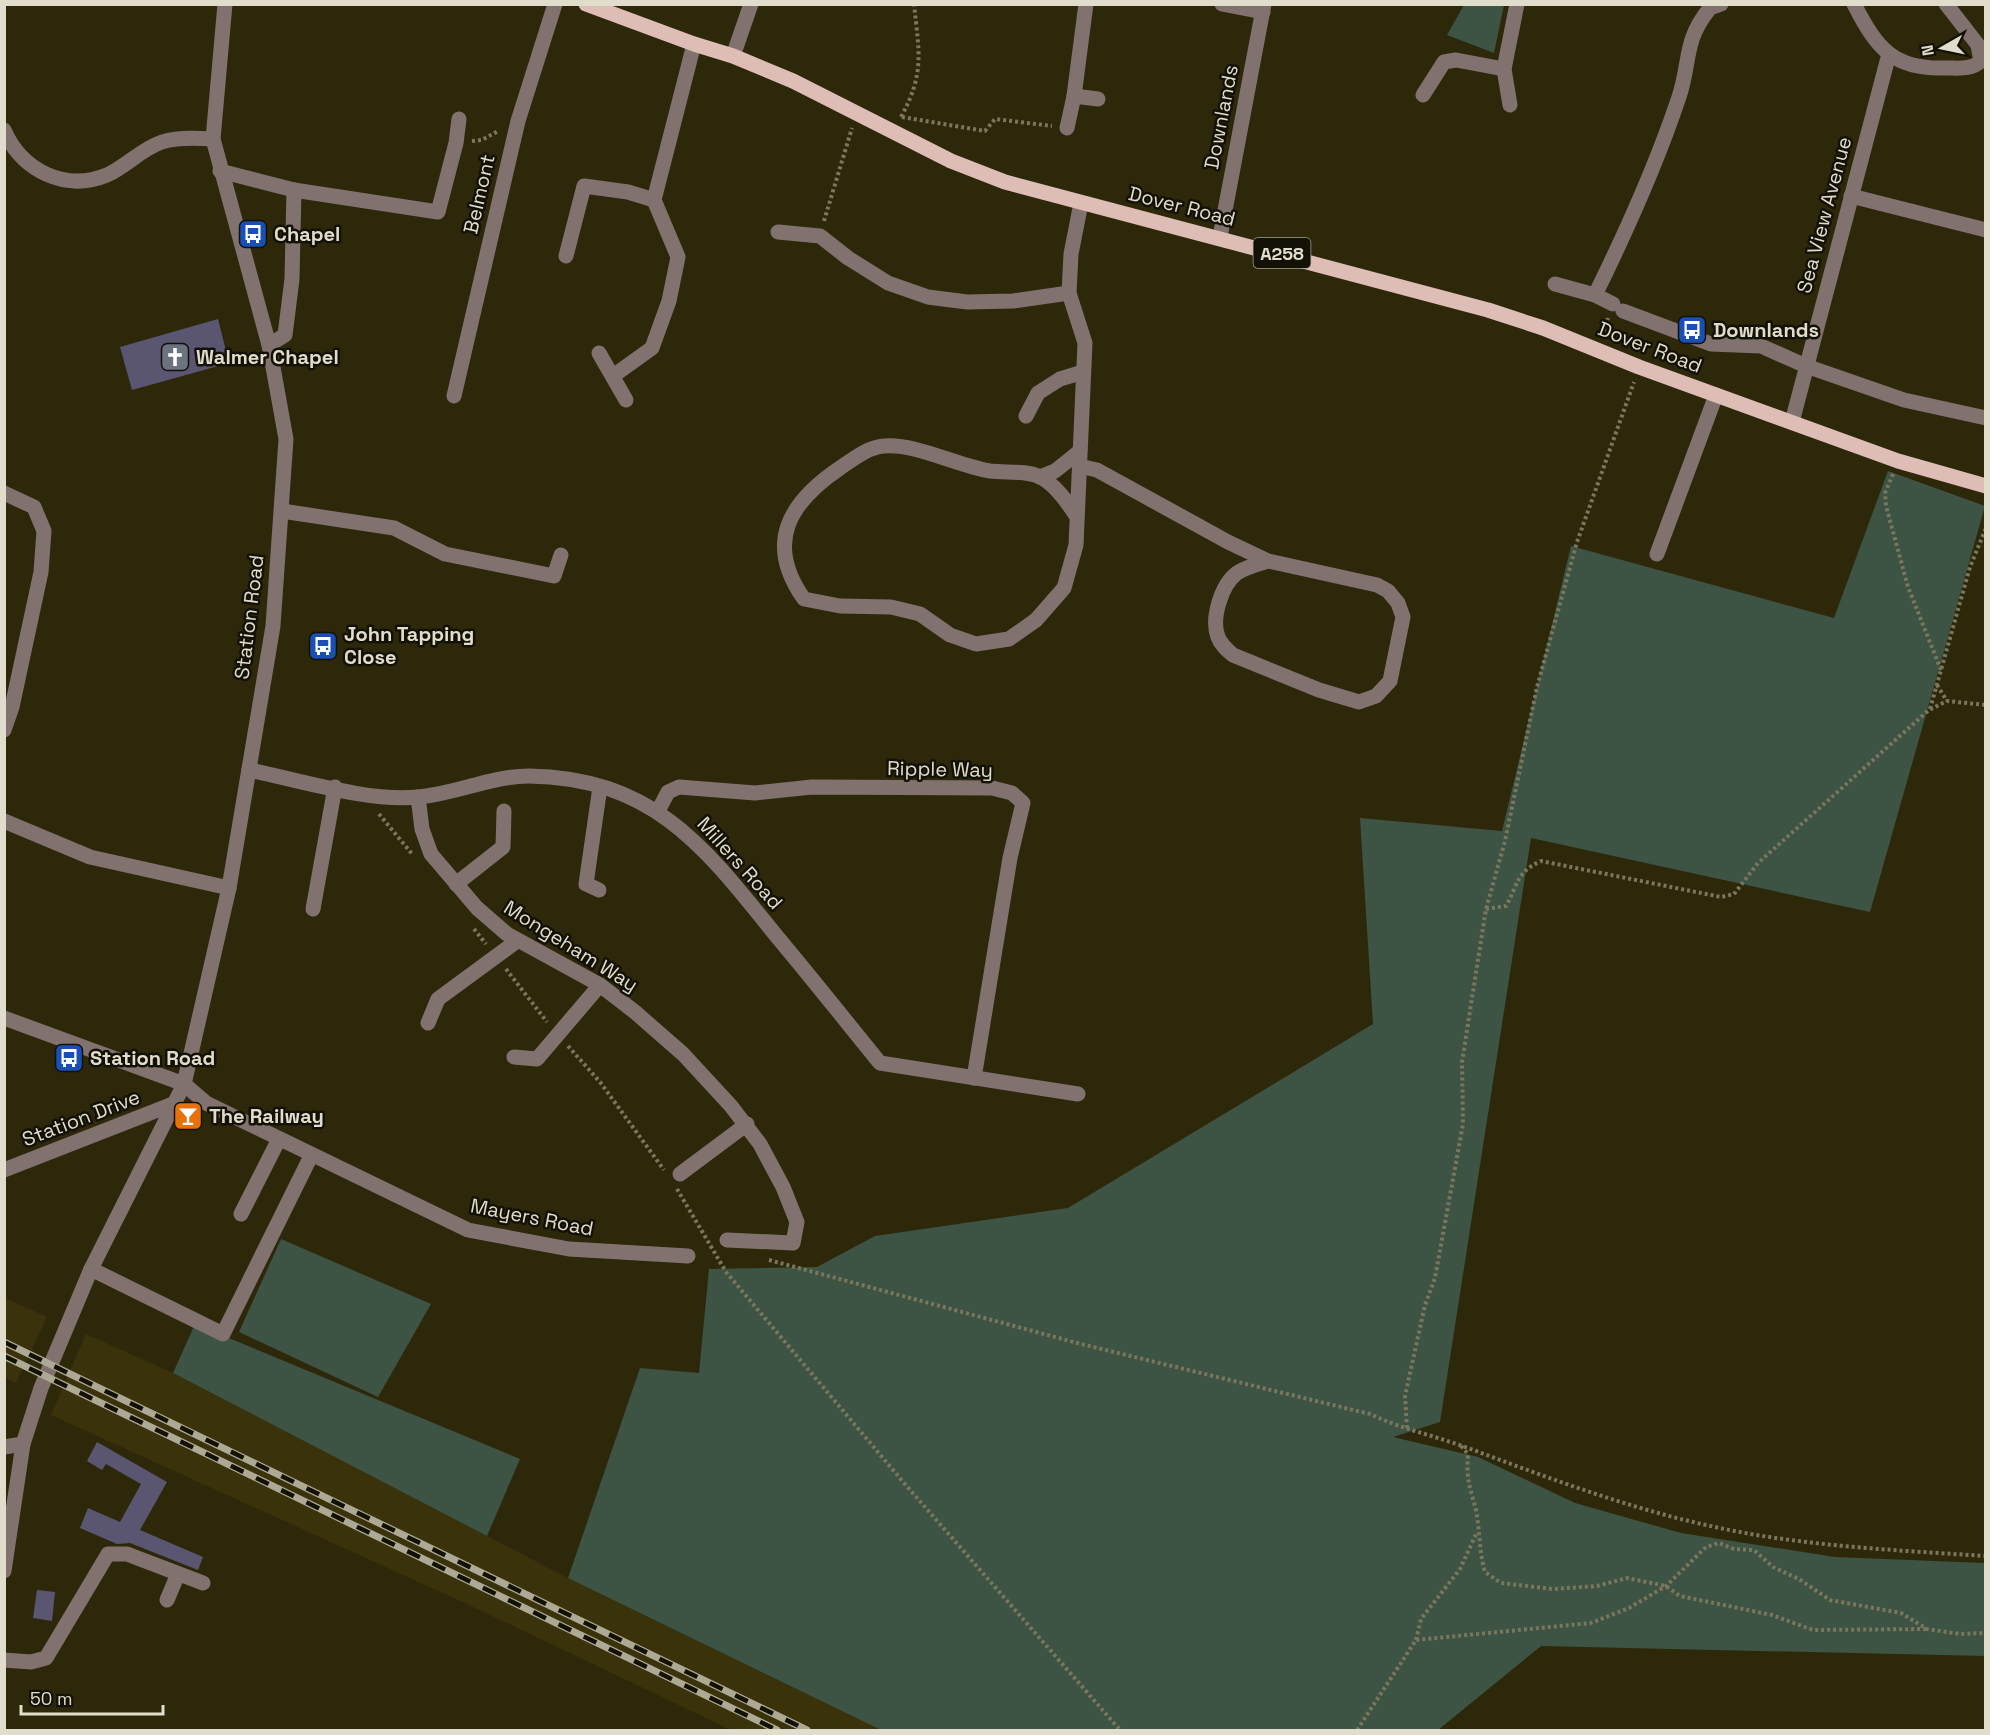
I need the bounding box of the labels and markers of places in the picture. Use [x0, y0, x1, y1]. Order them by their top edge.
bus stop icon: Chapel [237, 218, 269, 250]
place label: Chapel [274, 221, 340, 247]
bus stop icon: Downlands [1676, 314, 1708, 346]
place label: Downlands [1713, 317, 1819, 343]
church icon: Walmer Chapel [159, 341, 191, 373]
place label: Walmer Chapel [196, 344, 339, 370]
place label: John Tapping Close [344, 621, 474, 670]
bus stop icon: John Tapping Close [307, 630, 339, 662]
bus stop icon: Station Road [53, 1042, 85, 1074]
place label: Station Road [90, 1045, 215, 1071]
bar icon: The Railway [172, 1100, 204, 1132]
place label: The Railway [209, 1103, 324, 1129]

